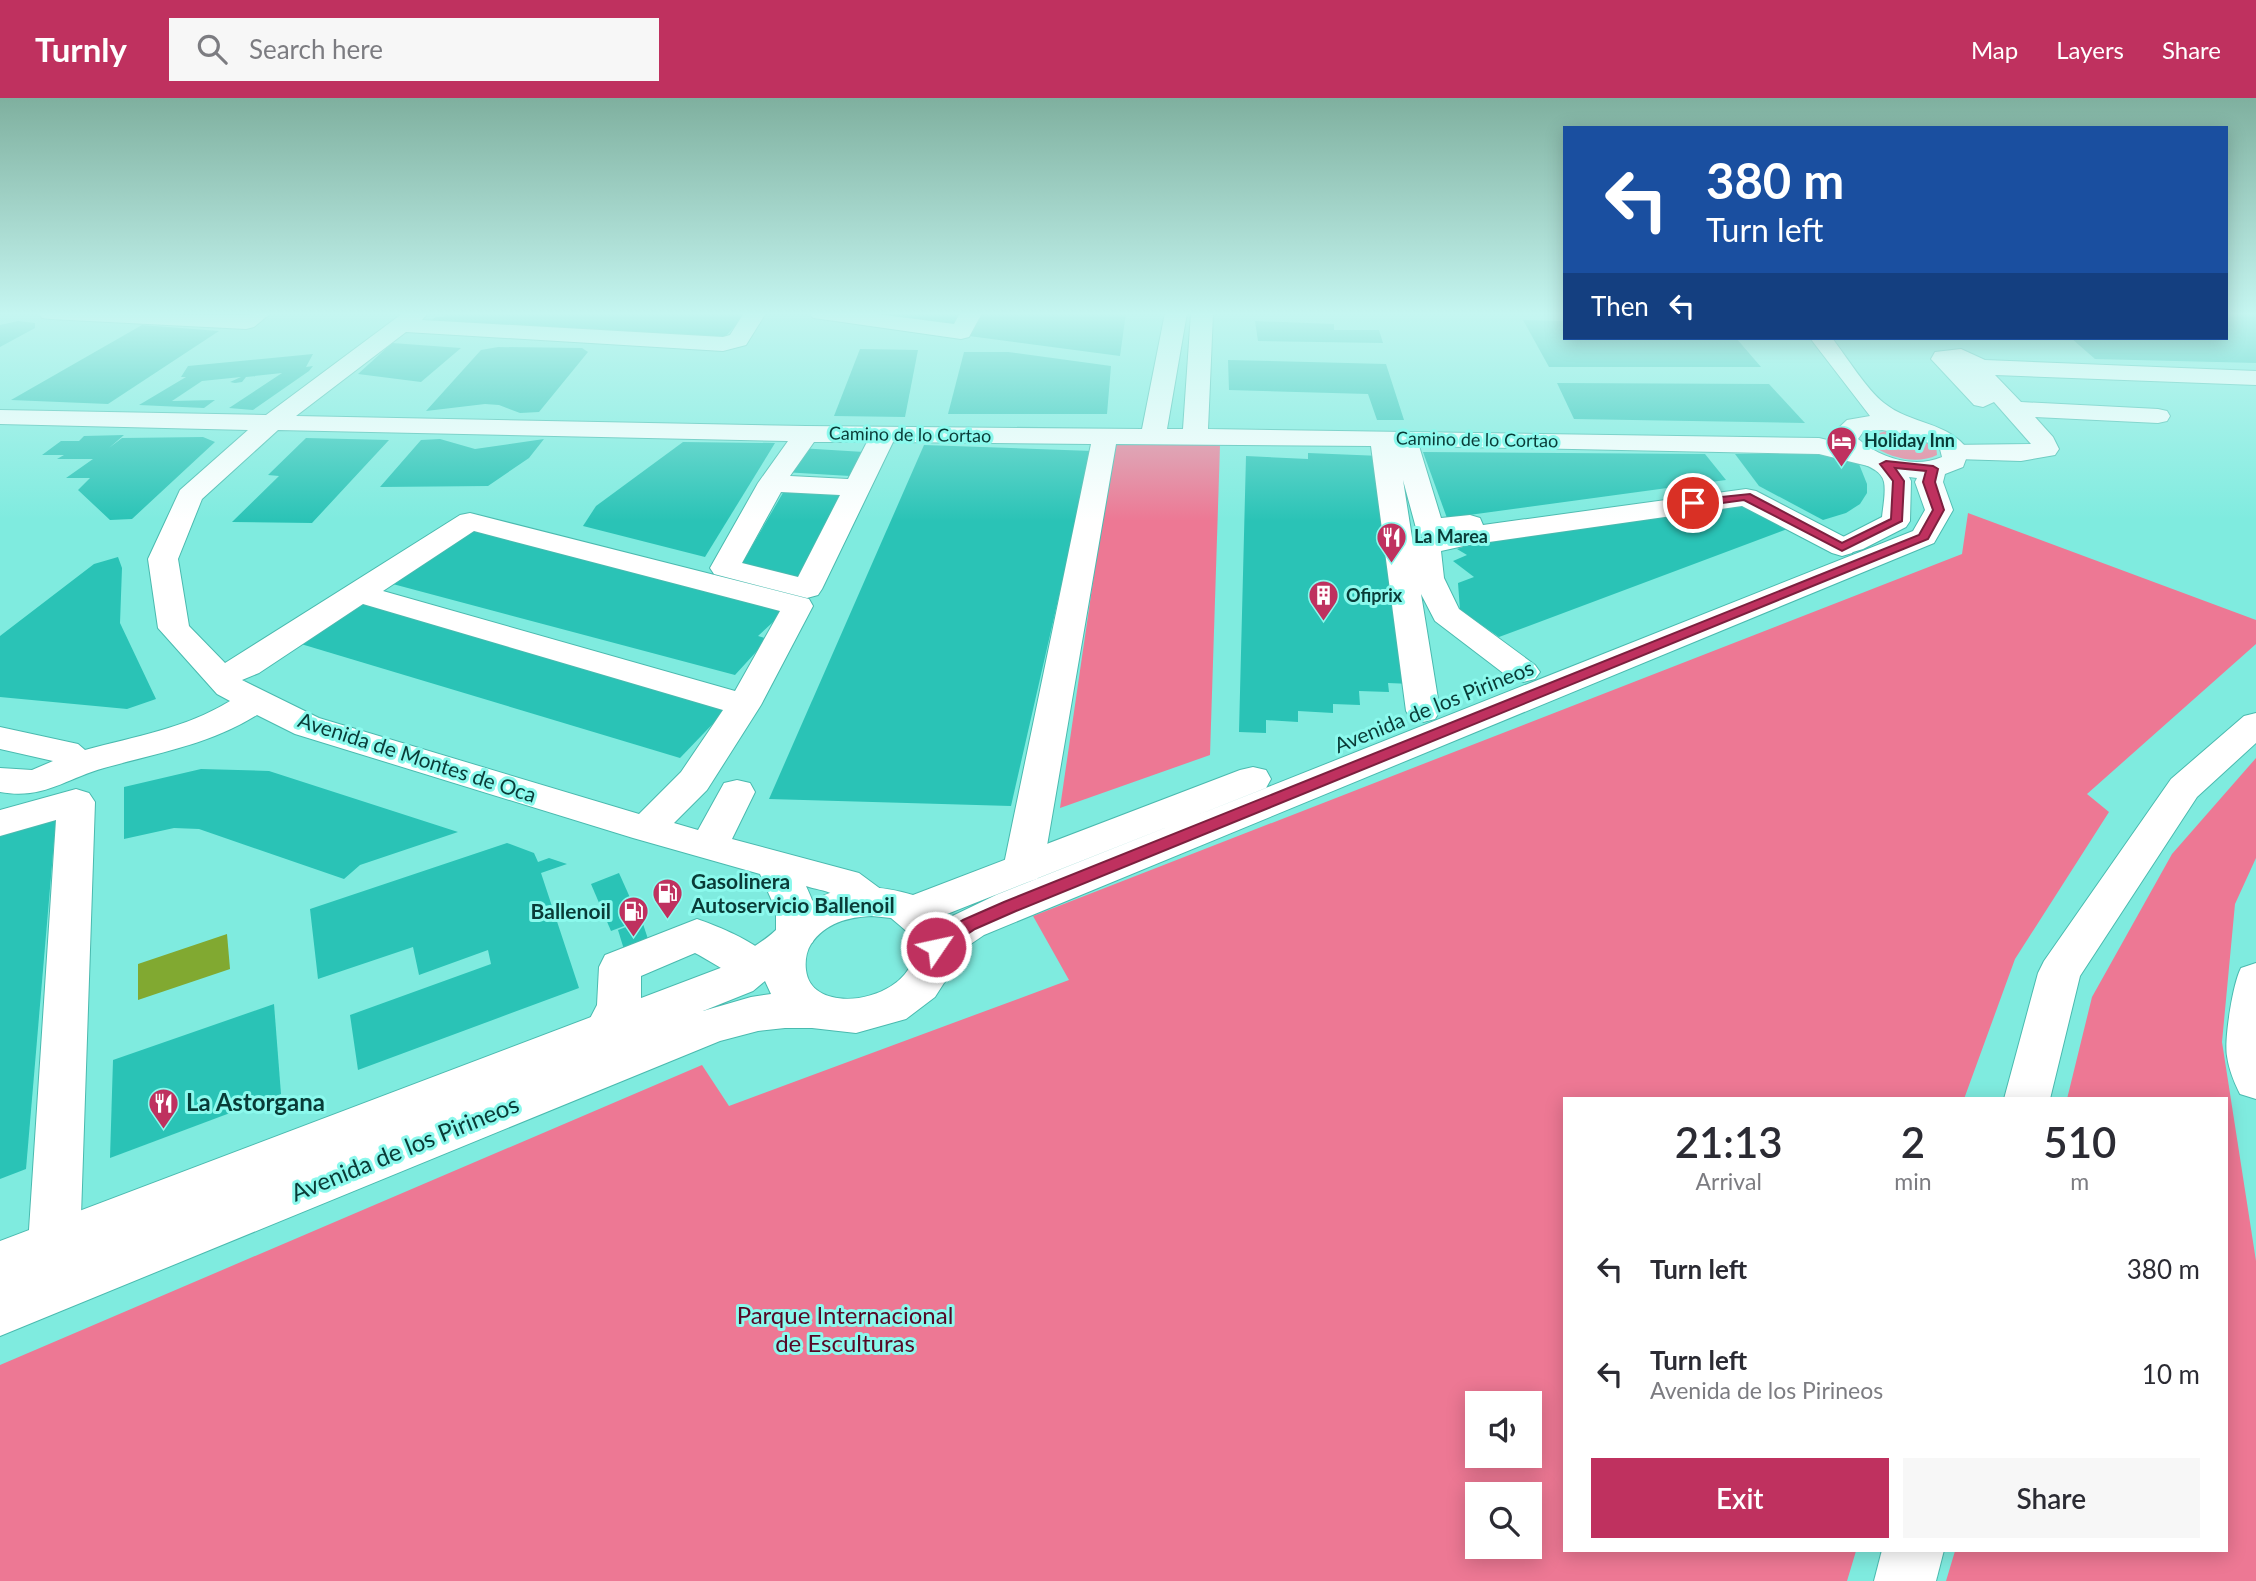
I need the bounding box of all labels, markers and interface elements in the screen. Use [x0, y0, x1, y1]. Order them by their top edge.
search box [169, 18, 659, 81]
text: Turnly [35, 29, 127, 69]
icon: search [193, 30, 231, 68]
text: Search here [249, 33, 383, 65]
text: Map [1971, 35, 2018, 64]
text: Layers [2056, 35, 2124, 64]
text: Share [2162, 35, 2221, 64]
text: 380 m [1706, 151, 1844, 209]
icon: left [1591, 154, 1682, 245]
text: Turn left [1706, 210, 1823, 249]
icon: left [1663, 287, 1701, 325]
text: Then [1591, 290, 1649, 322]
street label: Camino de lo Cortao [829, 422, 991, 446]
hotel icon: Holiday Inn [1824, 424, 1858, 468]
street label: Camino de lo Cortao [1396, 427, 1558, 451]
place label: Holiday Inn [1864, 429, 1955, 451]
pin [1663, 473, 1723, 533]
icon: arrive [1674, 484, 1712, 522]
restaurant icon: La Marea [1374, 520, 1408, 564]
place label: La Marea [1414, 525, 1488, 547]
building icon: Ofiprix [1306, 579, 1340, 623]
place label: Ofiprix [1346, 584, 1403, 606]
street label: Avenida de los Pirineos [1330, 654, 1537, 757]
street label: Avenida de Montes de Oca [295, 706, 540, 807]
place label: Gasolinera Autoservicio Ballenoil [690, 868, 895, 917]
fuel station icon: Gasolinera Autoservicio Ballenoil [651, 877, 685, 921]
fuel station icon: Ballenoil [617, 895, 651, 939]
place label: Ballenoil [531, 898, 611, 923]
position arrow [899, 910, 973, 984]
restaurant icon: La Astorgana [146, 1086, 180, 1130]
place label: La Astorgana [186, 1087, 325, 1116]
street label: Avenida de los Pirineos [286, 1089, 523, 1207]
text: 21:13 [1675, 1117, 1783, 1167]
text: 2 [1901, 1117, 1925, 1167]
text: 510 [2043, 1117, 2116, 1167]
text: Arrival [1696, 1167, 1762, 1195]
text: min [1894, 1167, 1932, 1195]
text: m [2070, 1167, 2089, 1195]
icon: left [1591, 1250, 1629, 1288]
text: Turn left [1650, 1253, 1747, 1285]
text: 380 m [2127, 1253, 2200, 1285]
park label: Parque Internacional de Esculturas [737, 1300, 953, 1357]
text: Turn left [1650, 1344, 1747, 1376]
icon: left [1591, 1355, 1629, 1393]
text: 10 m [2142, 1358, 2200, 1390]
text: Avenida de los Pirineos [1650, 1376, 1883, 1404]
map controls [1465, 1391, 1542, 1559]
button: sound [1465, 1391, 1542, 1468]
button: Exit [1591, 1458, 1889, 1538]
button: Share [1903, 1458, 2200, 1538]
button: search [1465, 1482, 1542, 1559]

